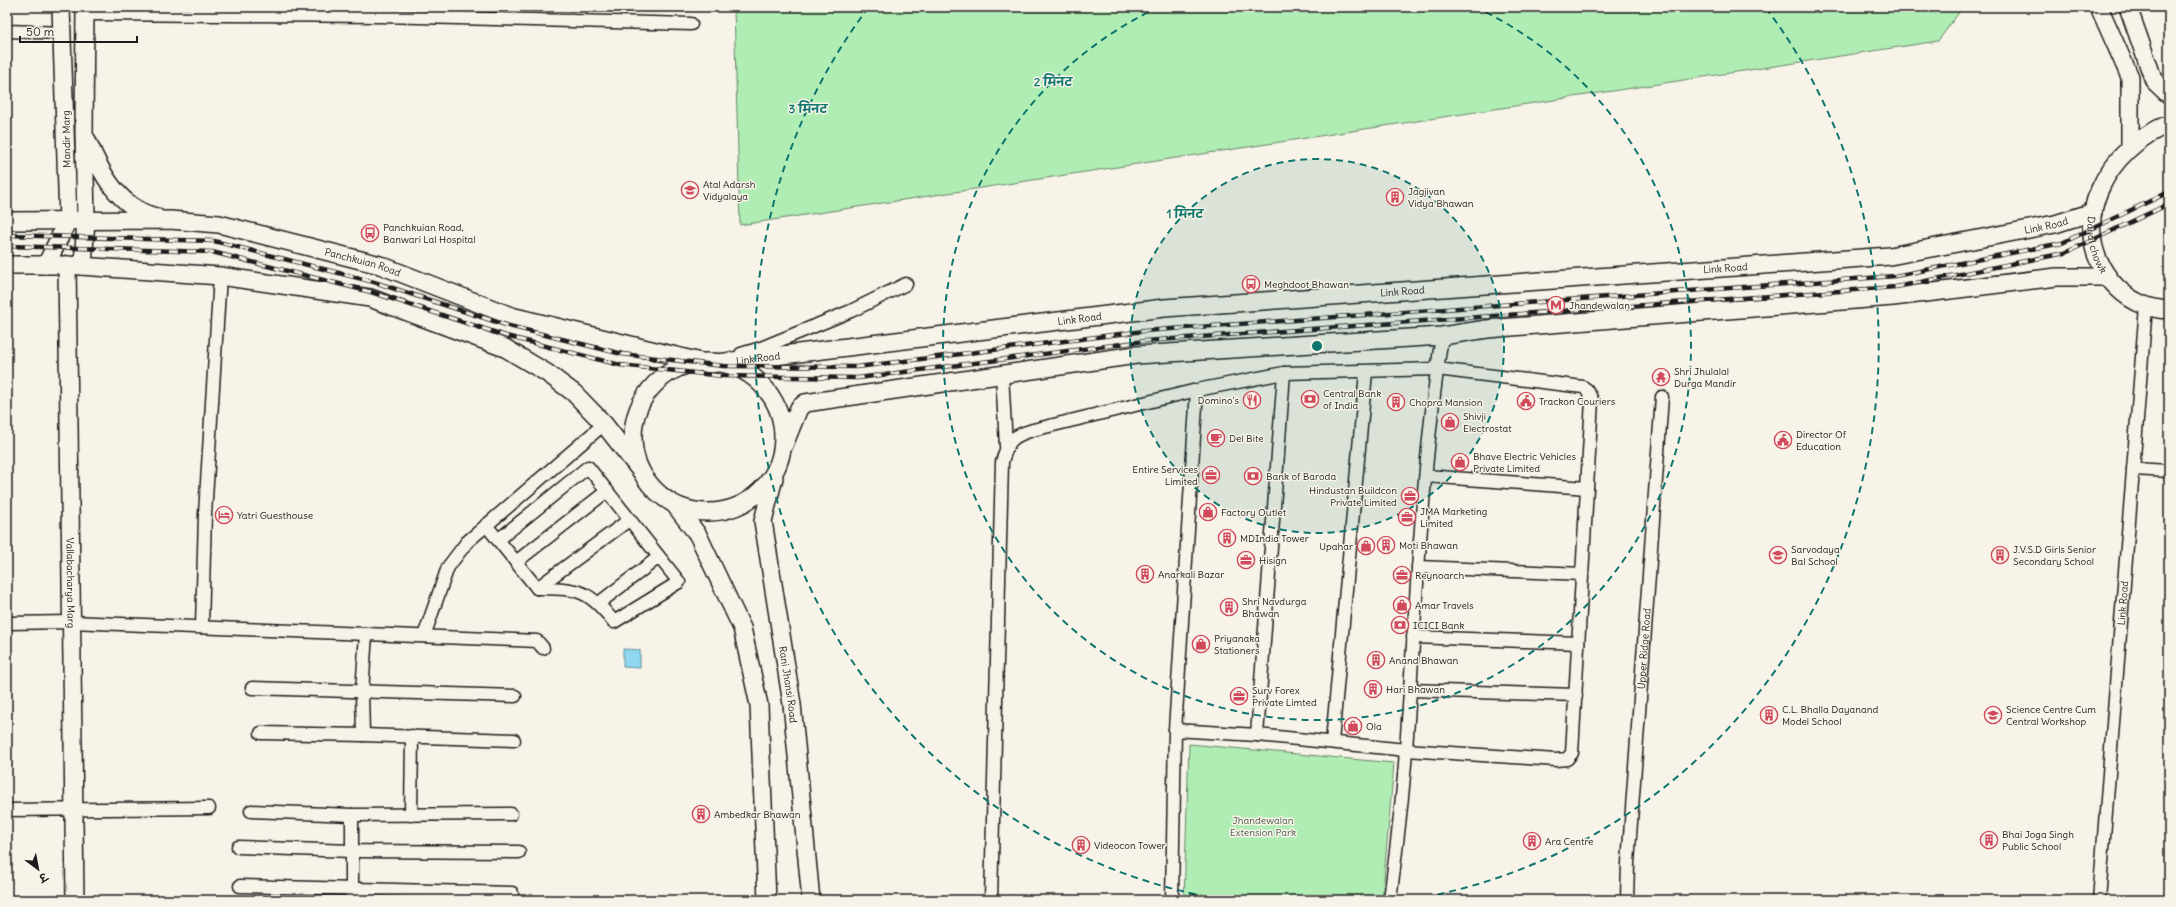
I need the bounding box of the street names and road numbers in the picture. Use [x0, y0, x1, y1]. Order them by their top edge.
street label: Mandir Marg [59, 110, 74, 168]
street label: Link Road [2023, 214, 2070, 237]
street label: Dayal chowk [2084, 216, 2110, 276]
street label: Panchkuian Road [323, 245, 403, 280]
street label: Link Road [1703, 260, 1748, 276]
street label: Link Road [1380, 283, 1425, 299]
street label: Link Road [1057, 310, 1103, 328]
street label: Link Road [735, 349, 781, 368]
street label: Vallabacharya Marg [63, 537, 78, 628]
street label: Link Road [2115, 580, 2131, 626]
street label: Upper Ridge Road [1635, 607, 1654, 690]
street label: Rani Jhansi Road [776, 645, 800, 724]

